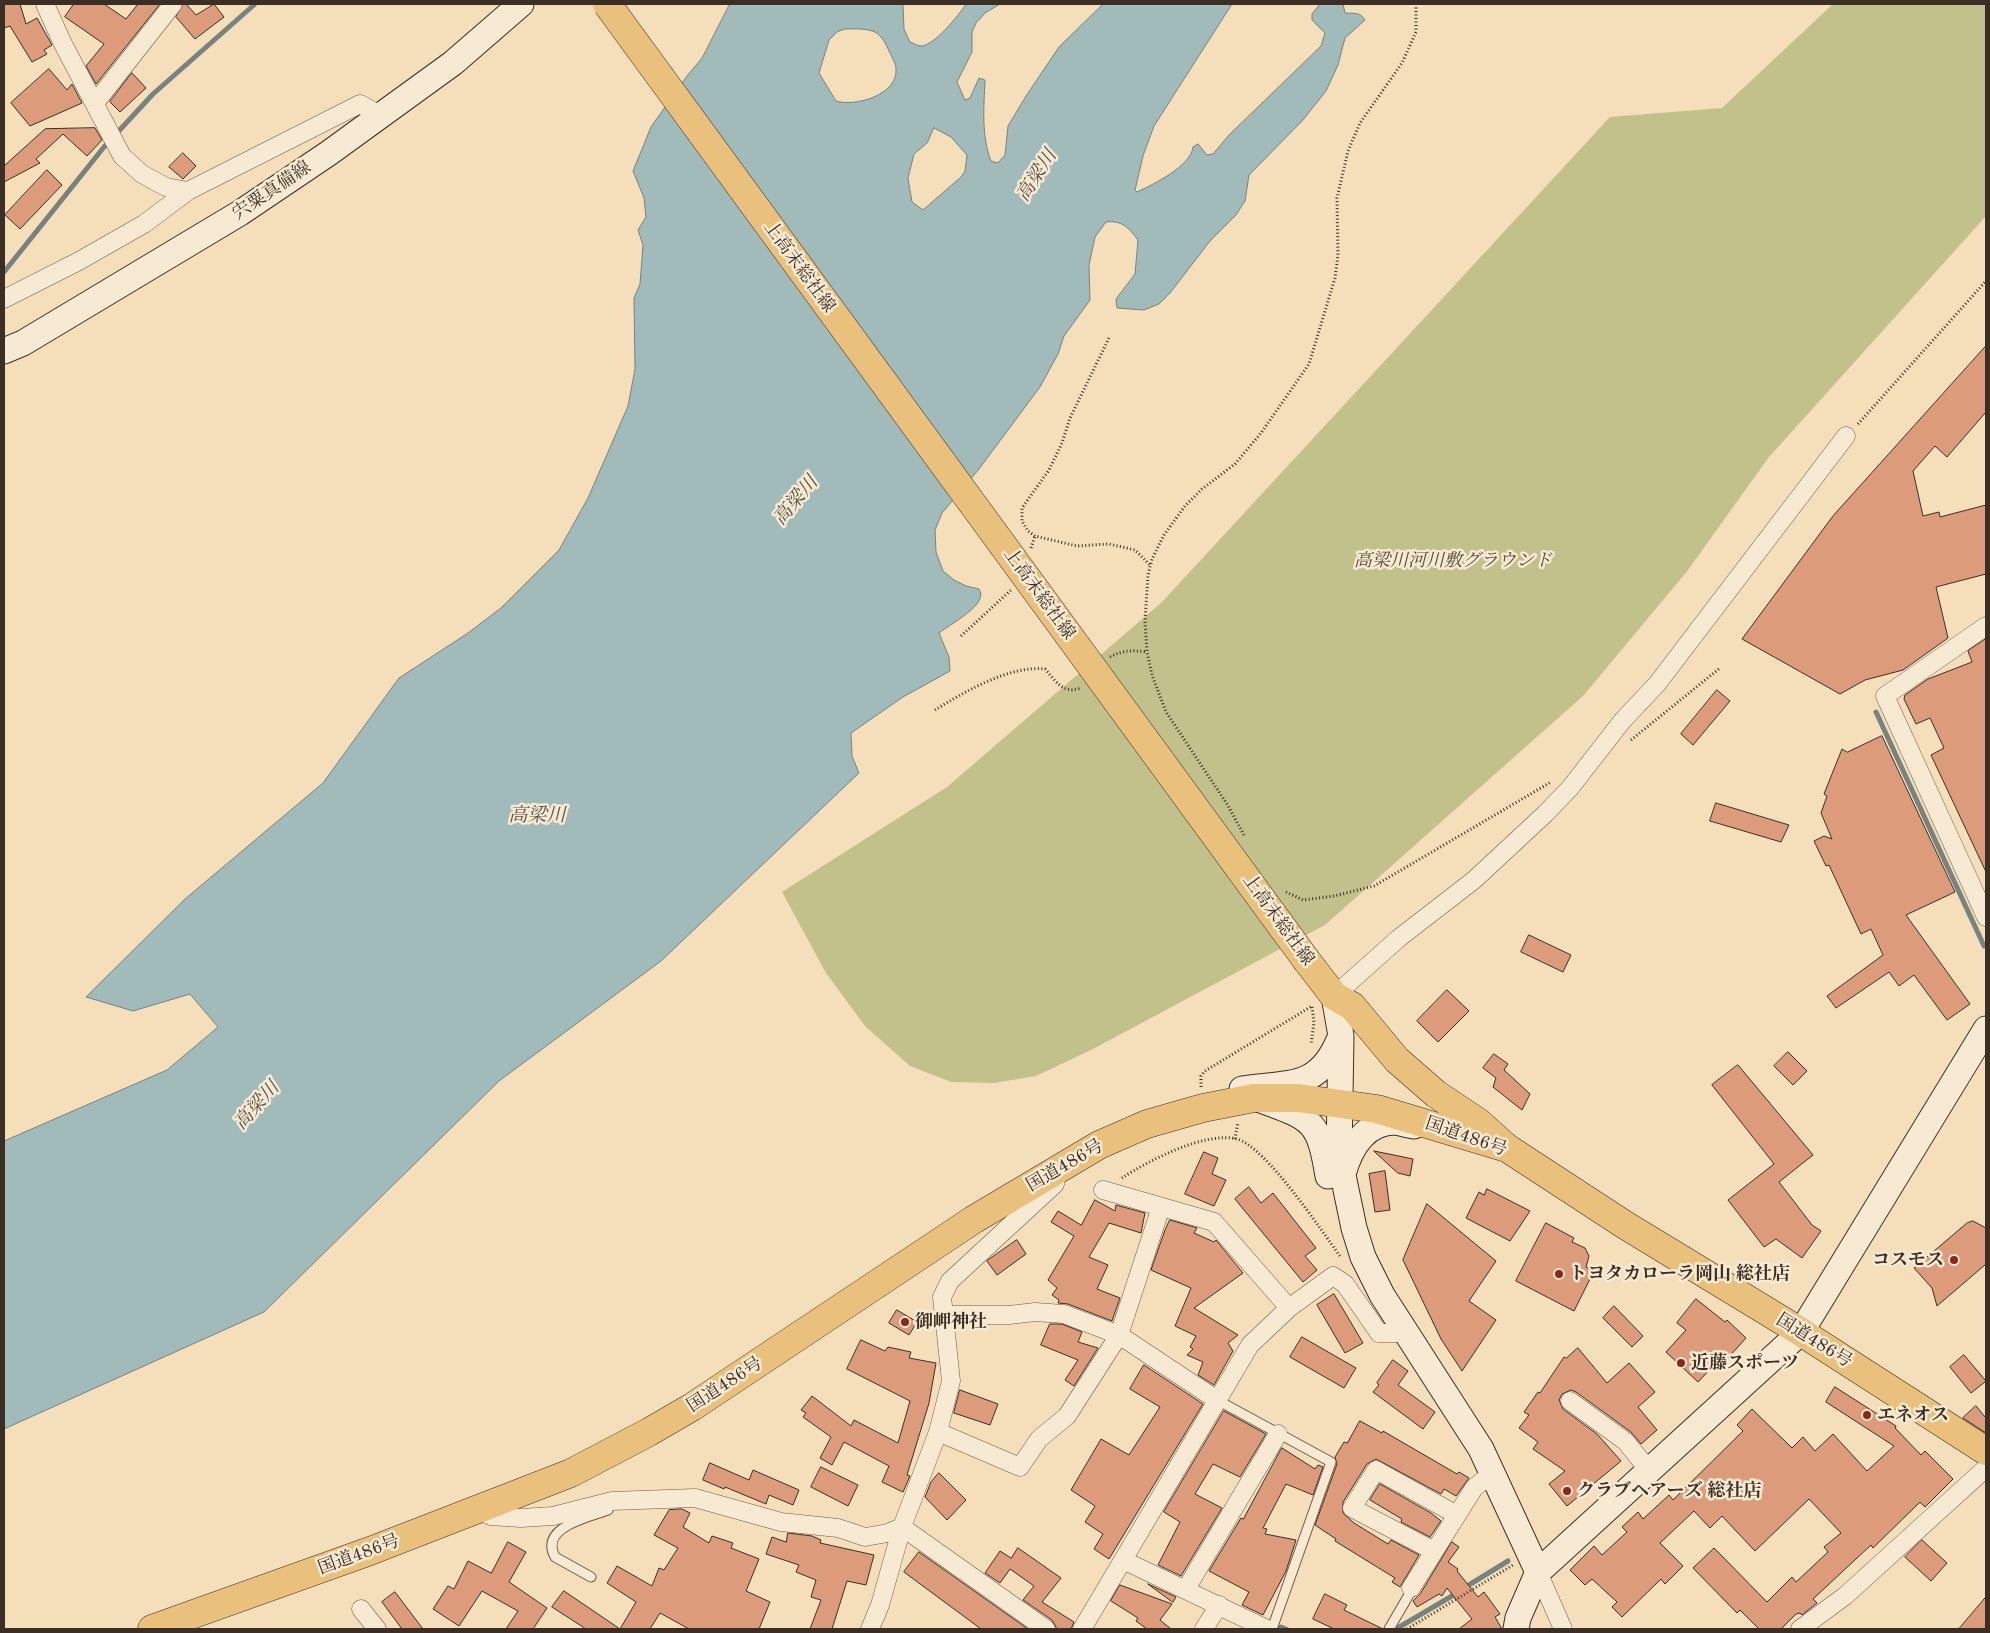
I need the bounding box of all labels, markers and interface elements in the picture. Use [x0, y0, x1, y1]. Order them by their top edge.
water label: 高梁川 [1012, 146, 1062, 206]
street label: 宍粟真備線 [229, 157, 315, 225]
street label: 上高末総社線 [759, 217, 839, 317]
water label: 高梁川 [769, 472, 823, 530]
street label: 上高末総社線 [999, 544, 1079, 644]
park label: 高梁川河川敷グラウンド [1354, 550, 1552, 572]
water label: 高梁川 [509, 805, 565, 827]
street label: 上高末総社線 [1238, 870, 1318, 970]
water label: 高梁川 [229, 1077, 285, 1135]
street label: 国道486号 [1422, 1113, 1510, 1161]
street label: 国道486号 [1023, 1135, 1107, 1197]
place label: コスモス [1872, 1249, 1944, 1271]
marker: コスモス [1948, 1254, 1960, 1266]
place label: トヨタカローラ岡山 総社店 [1569, 1263, 1790, 1285]
marker: トヨタカローラ岡山 総社店 [1553, 1268, 1565, 1280]
street label: 国道486号 [1772, 1309, 1856, 1373]
place label: 御岬神社 [915, 1311, 987, 1333]
marker: 御岬神社 [899, 1316, 911, 1328]
place label: 近藤スポーツ [1691, 1352, 1799, 1374]
street label: 国道486号 [683, 1353, 767, 1417]
marker: 近藤スポーツ [1675, 1357, 1687, 1369]
place label: エネオス [1877, 1404, 1949, 1426]
marker: エネオス [1861, 1409, 1873, 1421]
place label: クラブヘアーズ 総社店 [1577, 1480, 1761, 1502]
marker: クラブヘアーズ 総社店 [1561, 1485, 1573, 1497]
street label: 国道486号 [315, 1530, 403, 1580]

